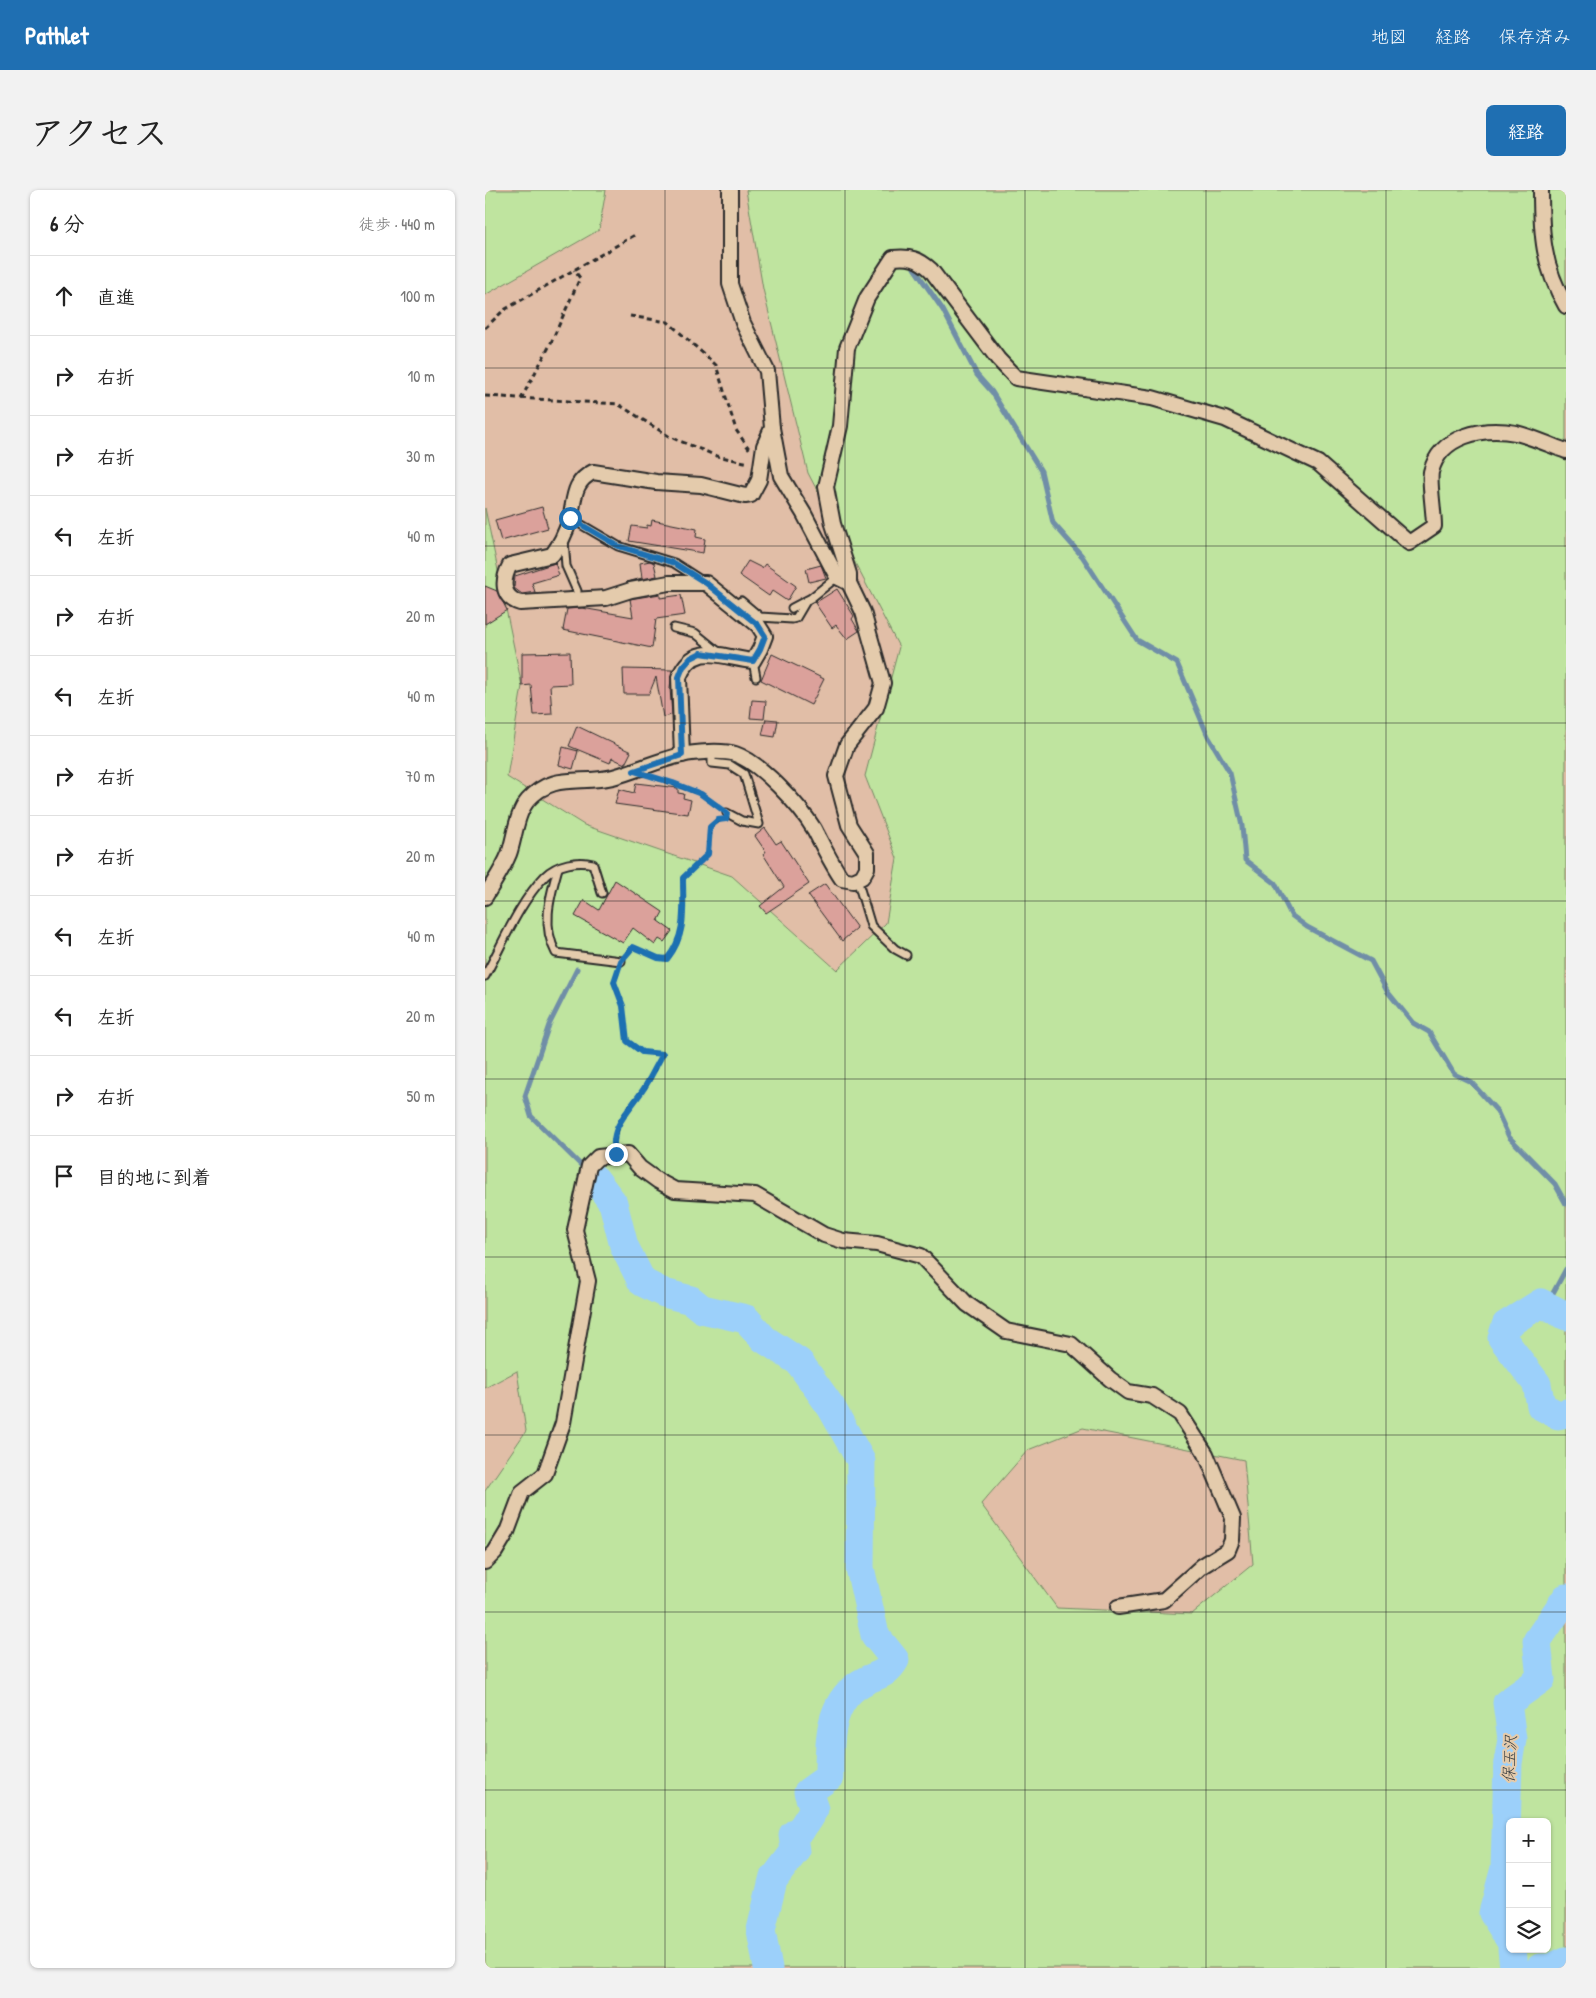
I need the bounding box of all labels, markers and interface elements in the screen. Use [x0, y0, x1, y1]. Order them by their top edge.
text: Pathlet [25, 19, 88, 51]
text: 地図 [1371, 24, 1407, 49]
text: 経路 [1435, 24, 1471, 49]
text: 保存済み [1499, 24, 1571, 49]
button: 経路 [1486, 105, 1566, 156]
text: アクセス [30, 109, 168, 156]
text: 6 分 [50, 209, 84, 238]
text: 徒歩 · 440 m [359, 213, 435, 235]
icon: ahead [50, 282, 78, 310]
text: 直進 [97, 284, 135, 310]
text: 100 m [400, 285, 435, 307]
icon: right [50, 362, 78, 390]
text: 右折 [97, 364, 135, 390]
text: 10 m [407, 365, 435, 387]
icon: right [50, 442, 78, 470]
text: 右折 [97, 444, 135, 470]
text: 30 m [406, 445, 435, 467]
route start [559, 507, 582, 530]
icon: left [50, 522, 78, 550]
text: 左折 [97, 524, 135, 550]
text: 40 m [407, 525, 435, 547]
icon: right [50, 602, 78, 630]
text: 右折 [97, 604, 135, 630]
text: 20 m [406, 605, 435, 627]
icon: left [50, 682, 78, 710]
text: 左折 [97, 684, 135, 710]
text: 40 m [407, 685, 435, 707]
icon: right [50, 762, 78, 790]
text: 右折 [97, 764, 135, 790]
text: 70 m [405, 765, 435, 787]
icon: right [50, 842, 78, 870]
text: 右折 [97, 844, 135, 870]
text: 20 m [406, 845, 435, 867]
icon: left [50, 922, 78, 950]
text: 左折 [97, 924, 135, 950]
text: 40 m [407, 925, 435, 947]
icon: left [50, 1002, 78, 1030]
text: 左折 [97, 1004, 135, 1030]
text: 20 m [406, 1005, 435, 1027]
icon: right [50, 1082, 78, 1110]
text: 右折 [97, 1084, 135, 1110]
text: 50 m [407, 1085, 435, 1107]
route end [605, 1143, 628, 1166]
icon: arrive [50, 1162, 78, 1190]
text: 目的地に到着 [97, 1164, 211, 1190]
water label: 保玉沢 [1497, 1733, 1521, 1784]
map controls [1506, 1818, 1551, 1953]
button: + [1506, 1818, 1551, 1863]
button: − [1506, 1863, 1551, 1908]
button: layers [1506, 1908, 1551, 1953]

